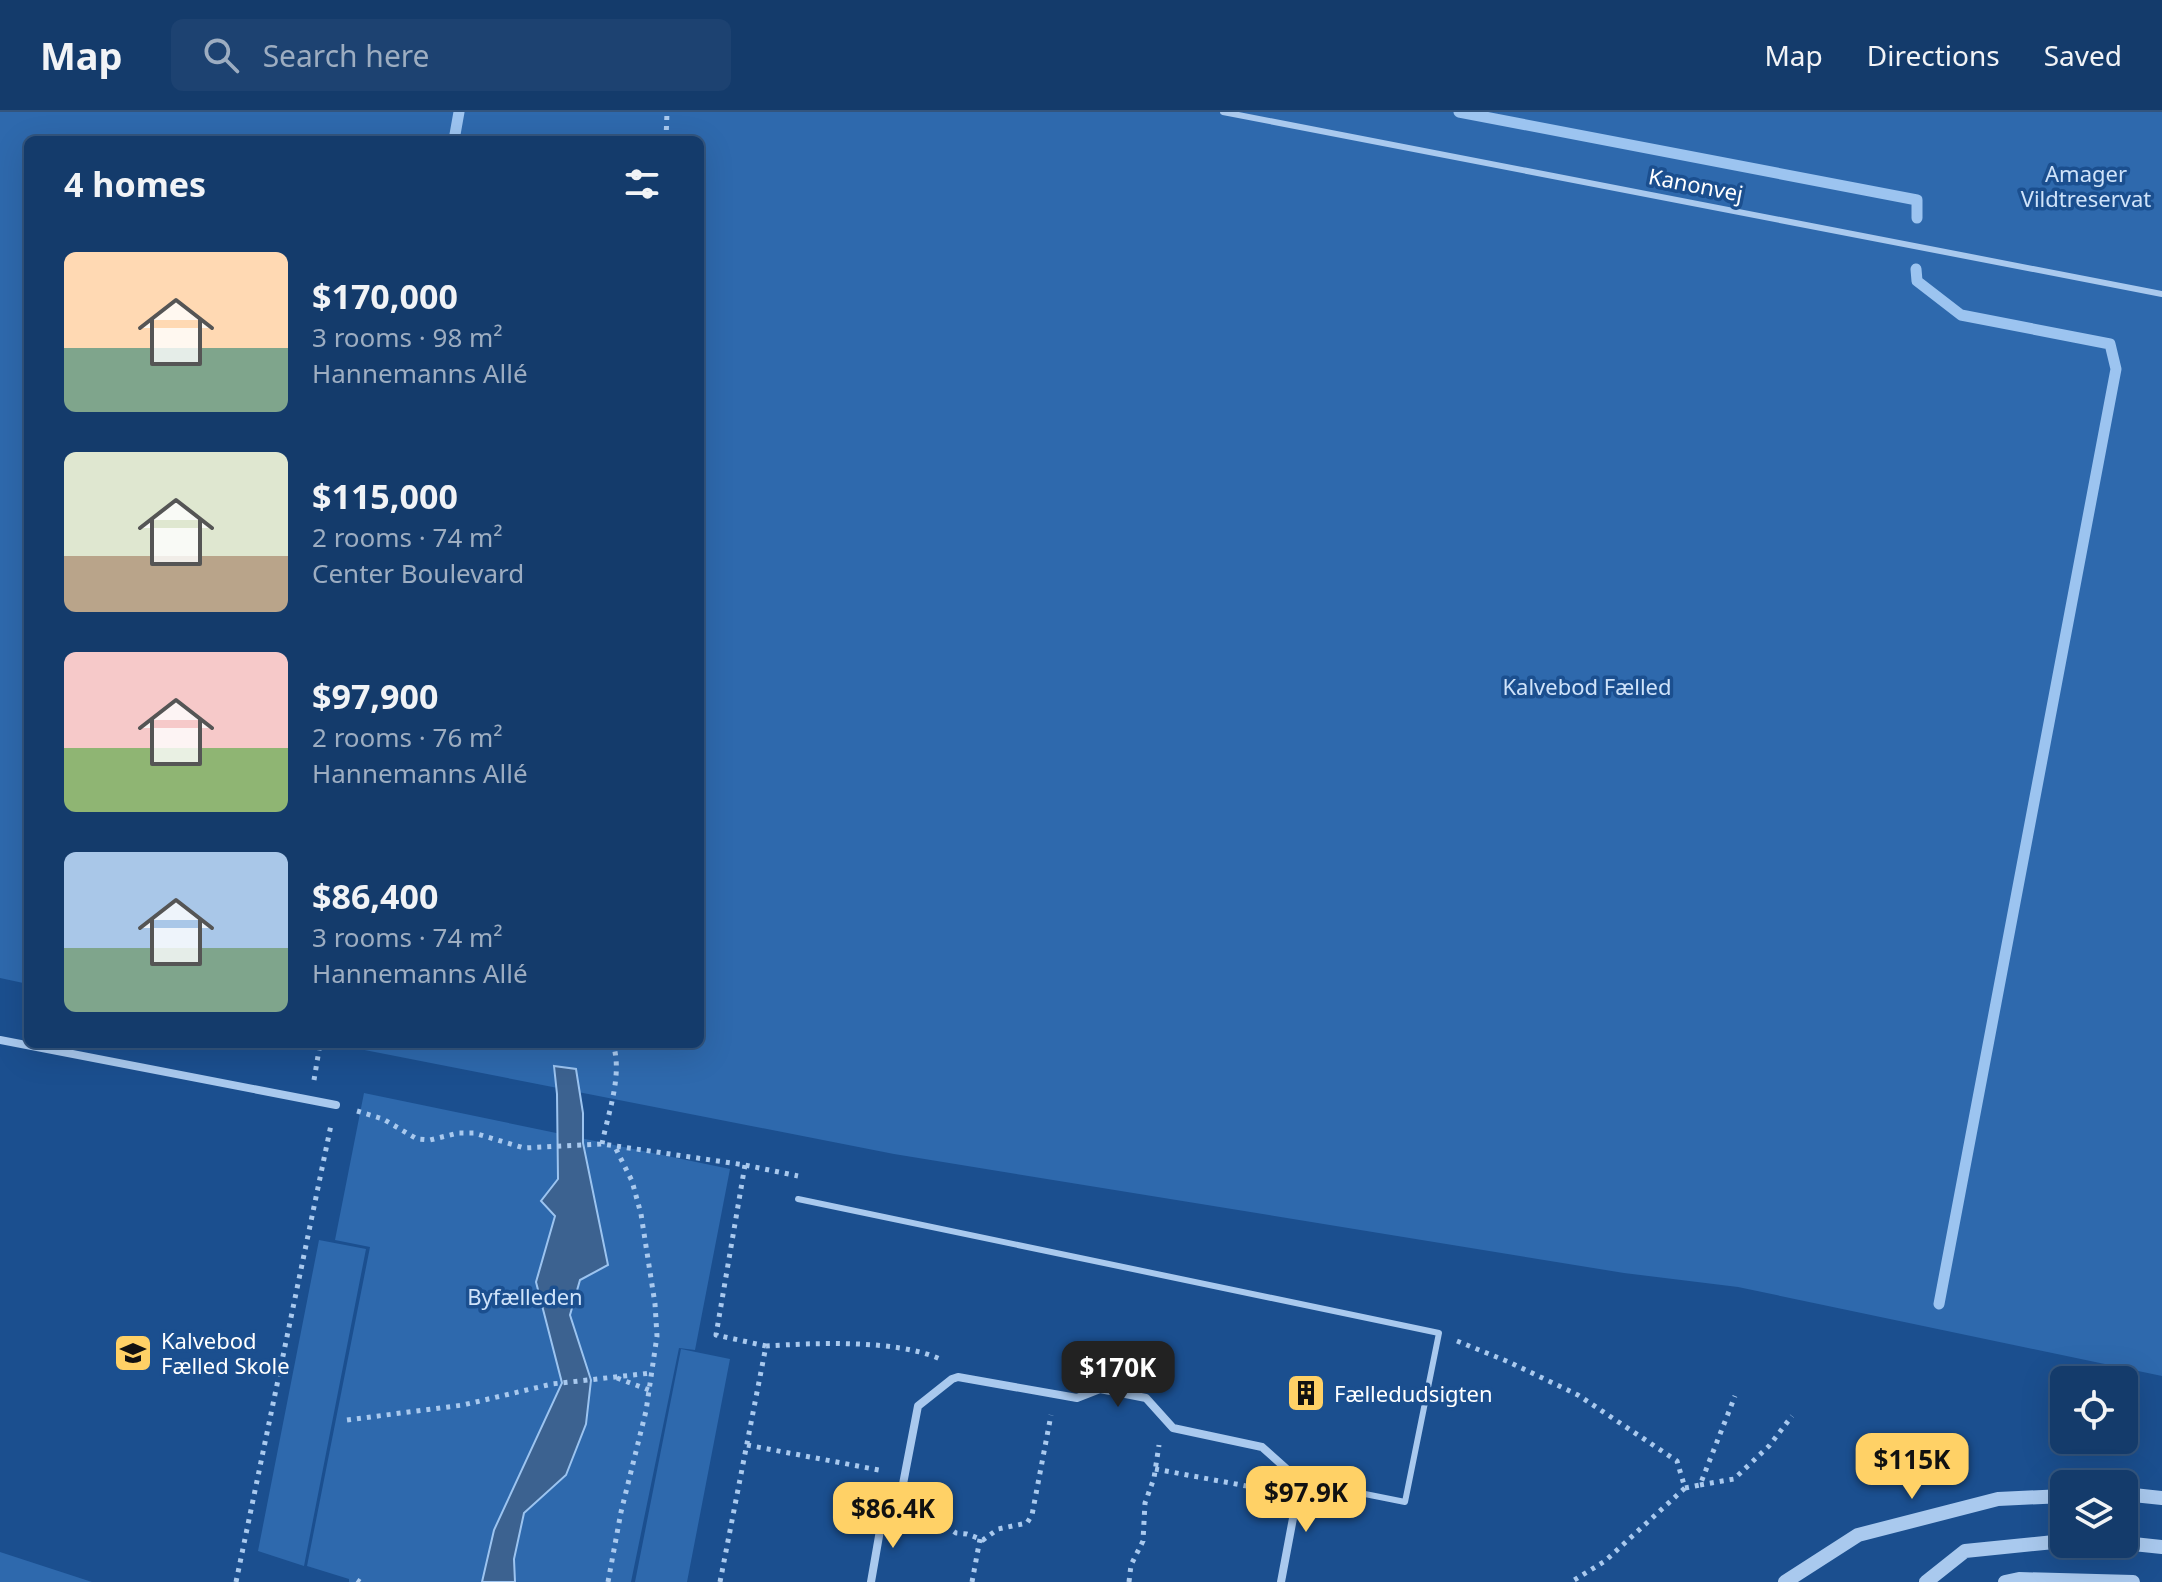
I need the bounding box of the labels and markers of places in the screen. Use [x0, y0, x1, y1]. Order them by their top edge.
place label: Kalvebod Fælled Skole [161, 1325, 290, 1380]
school or university icon: Kalvebod Fælled Skole [112, 1332, 154, 1374]
pin: $170K [1062, 1341, 1174, 1409]
building icon: Fælledudsigten [1285, 1372, 1327, 1414]
place label: Fælledudsigten [1334, 1378, 1493, 1408]
pin: $115K [1856, 1433, 1968, 1501]
pin: $97.9K [1241, 1466, 1371, 1534]
pin: $86.4K [828, 1482, 958, 1550]

